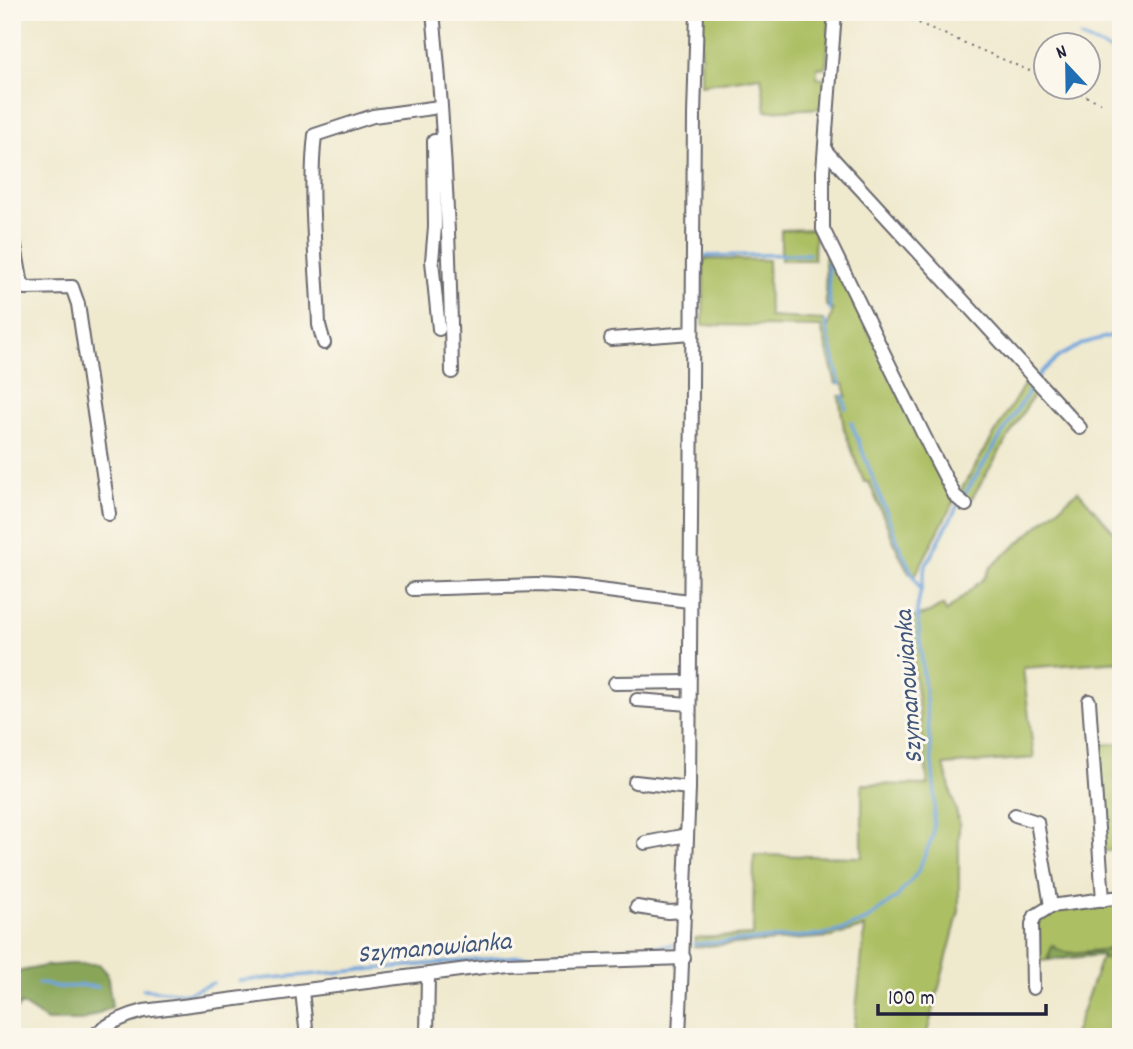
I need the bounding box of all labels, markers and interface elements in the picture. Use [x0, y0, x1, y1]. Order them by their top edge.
north arrow [1032, 32, 1102, 102]
text: N [1053, 39, 1071, 68]
water label: Szymanowianka [887, 607, 934, 765]
water label: Szymanowianka [356, 924, 514, 975]
scale bar [878, 972, 1046, 1016]
text: 100 m [888, 985, 935, 1015]

